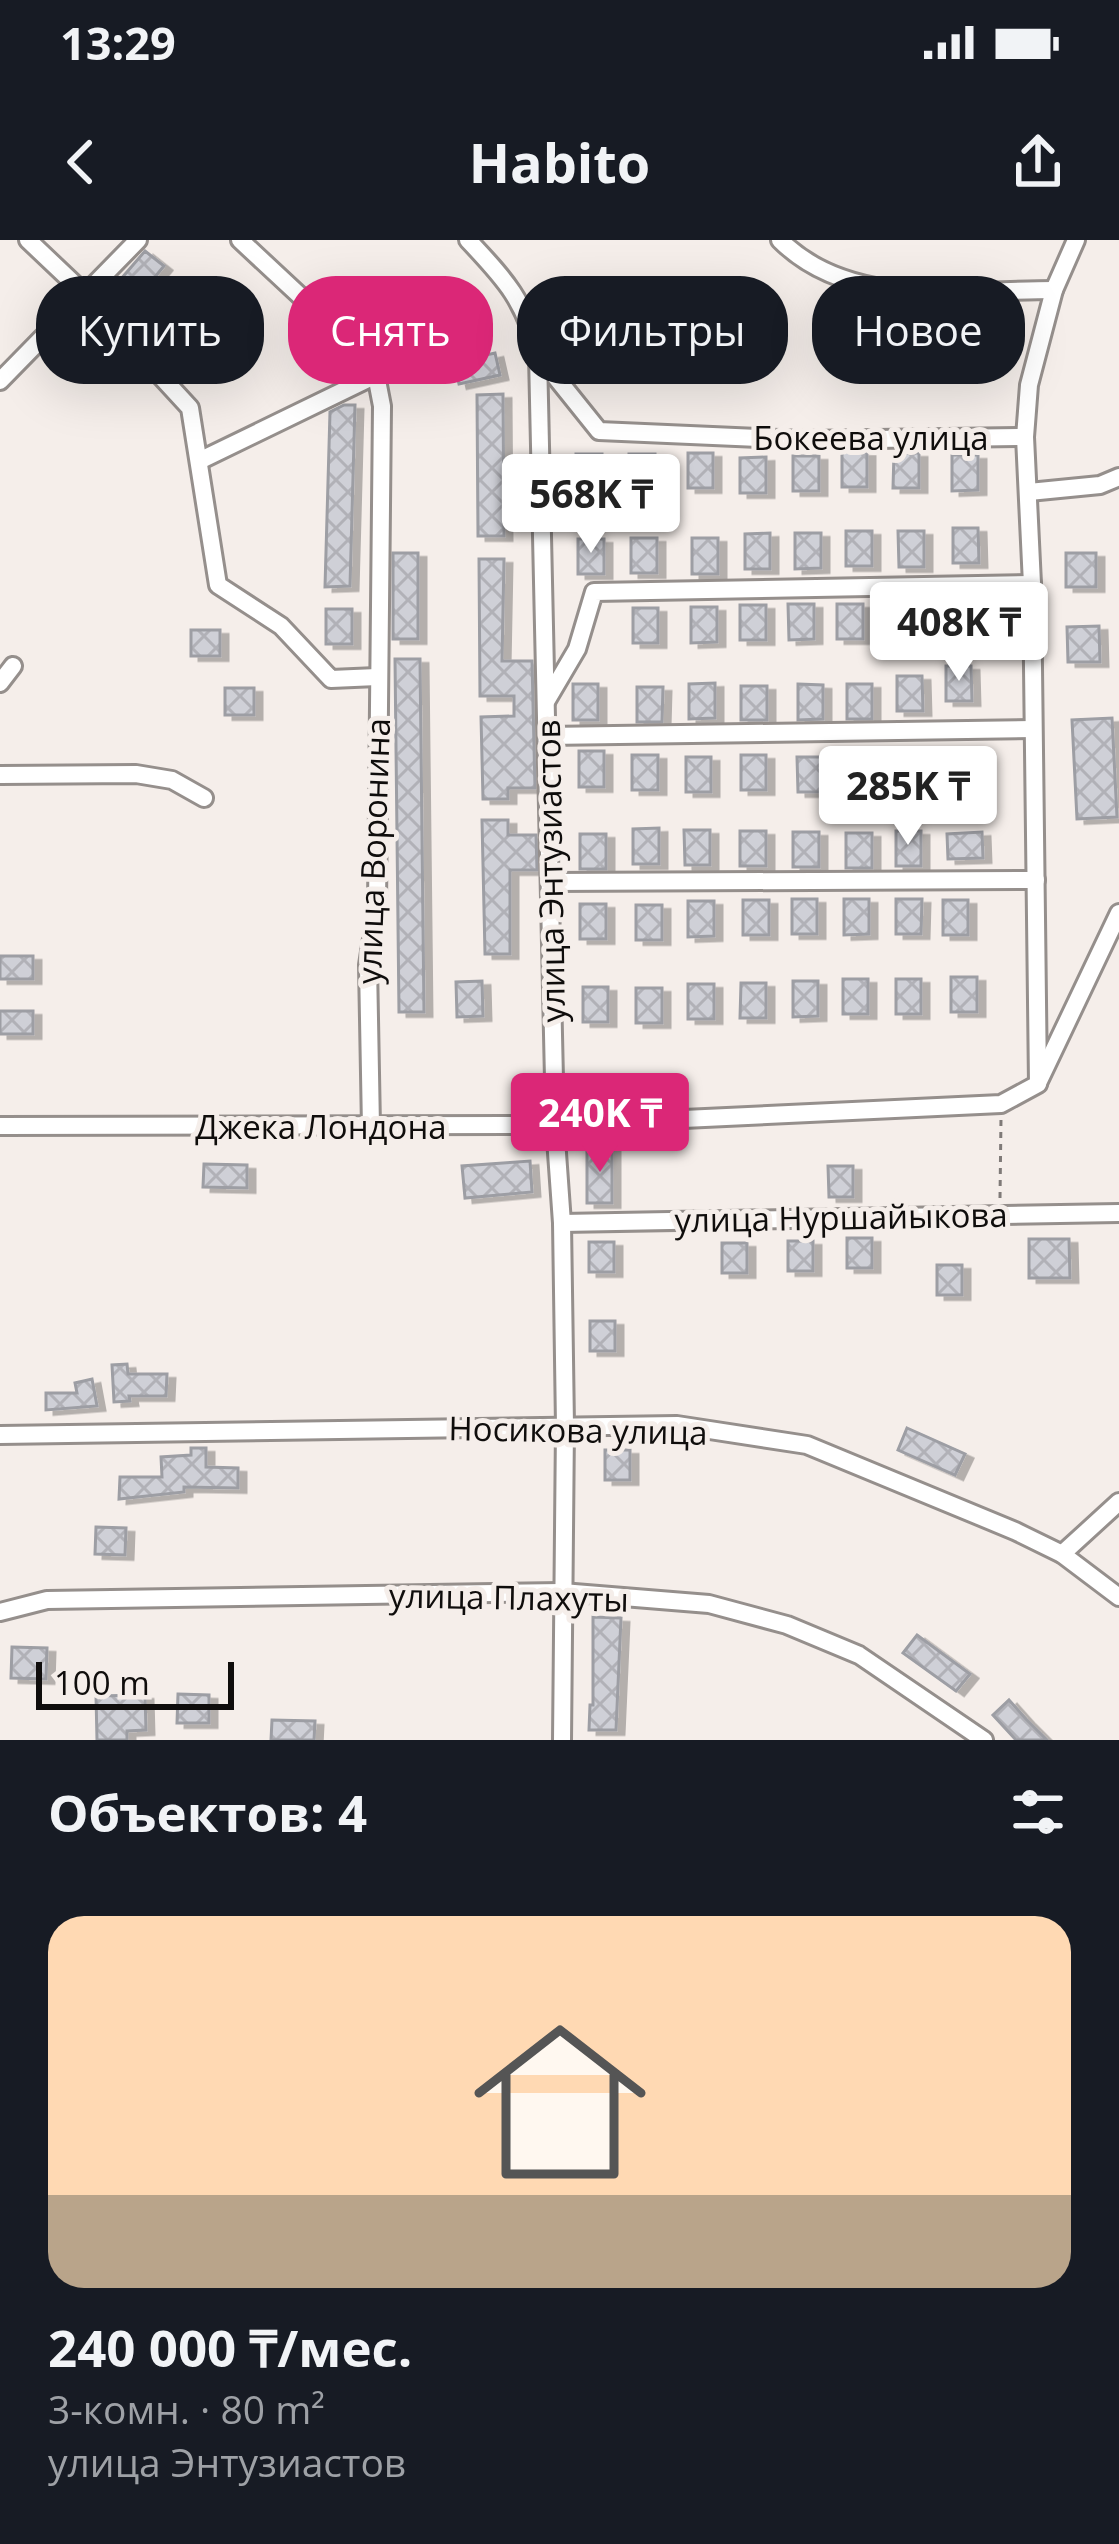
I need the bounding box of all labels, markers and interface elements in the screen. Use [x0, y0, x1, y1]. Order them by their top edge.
text: 13:29 [60, 12, 176, 73]
text: Habito [469, 125, 650, 199]
icon: back [48, 129, 114, 195]
icon: share [1005, 129, 1071, 195]
chip: Купить [36, 276, 264, 384]
chip: Снять [288, 276, 493, 384]
chip: Фильтры [517, 276, 788, 384]
chip: Новое [812, 276, 1025, 384]
street label: Бокеева улица [753, 415, 989, 460]
pin: 568K ₸ [493, 454, 689, 556]
text: 568K ₸ [529, 466, 653, 519]
pin: 408K ₸ [861, 582, 1057, 684]
text: 408K ₸ [897, 594, 1021, 647]
street label: улица Воронина [346, 717, 400, 985]
street label: улица Энтузиастов [525, 719, 575, 1023]
pin: 285K ₸ [810, 746, 1006, 848]
text: 285K ₸ [846, 758, 970, 811]
pin: 240K ₸ [502, 1073, 698, 1175]
text: 240K ₸ [538, 1085, 662, 1138]
street label: Джека Лондона [195, 1104, 447, 1149]
street label: улица Нуршайыкова [674, 1192, 1008, 1242]
street label: Носикова улица [448, 1405, 708, 1455]
street label: улица Плахуты [389, 1572, 629, 1622]
scale bar [36, 1656, 234, 1709]
text: 100 m [54, 1660, 150, 1705]
text: Объектов: 4 [48, 1777, 367, 1847]
icon: filters [1005, 1779, 1071, 1845]
icon: home [452, 1994, 668, 2210]
text: 240 000 ₸/мес. [48, 2312, 412, 2382]
text: 3-комн. · 80 m² [48, 2382, 325, 2435]
text: улица Энтузиастов [48, 2435, 406, 2488]

